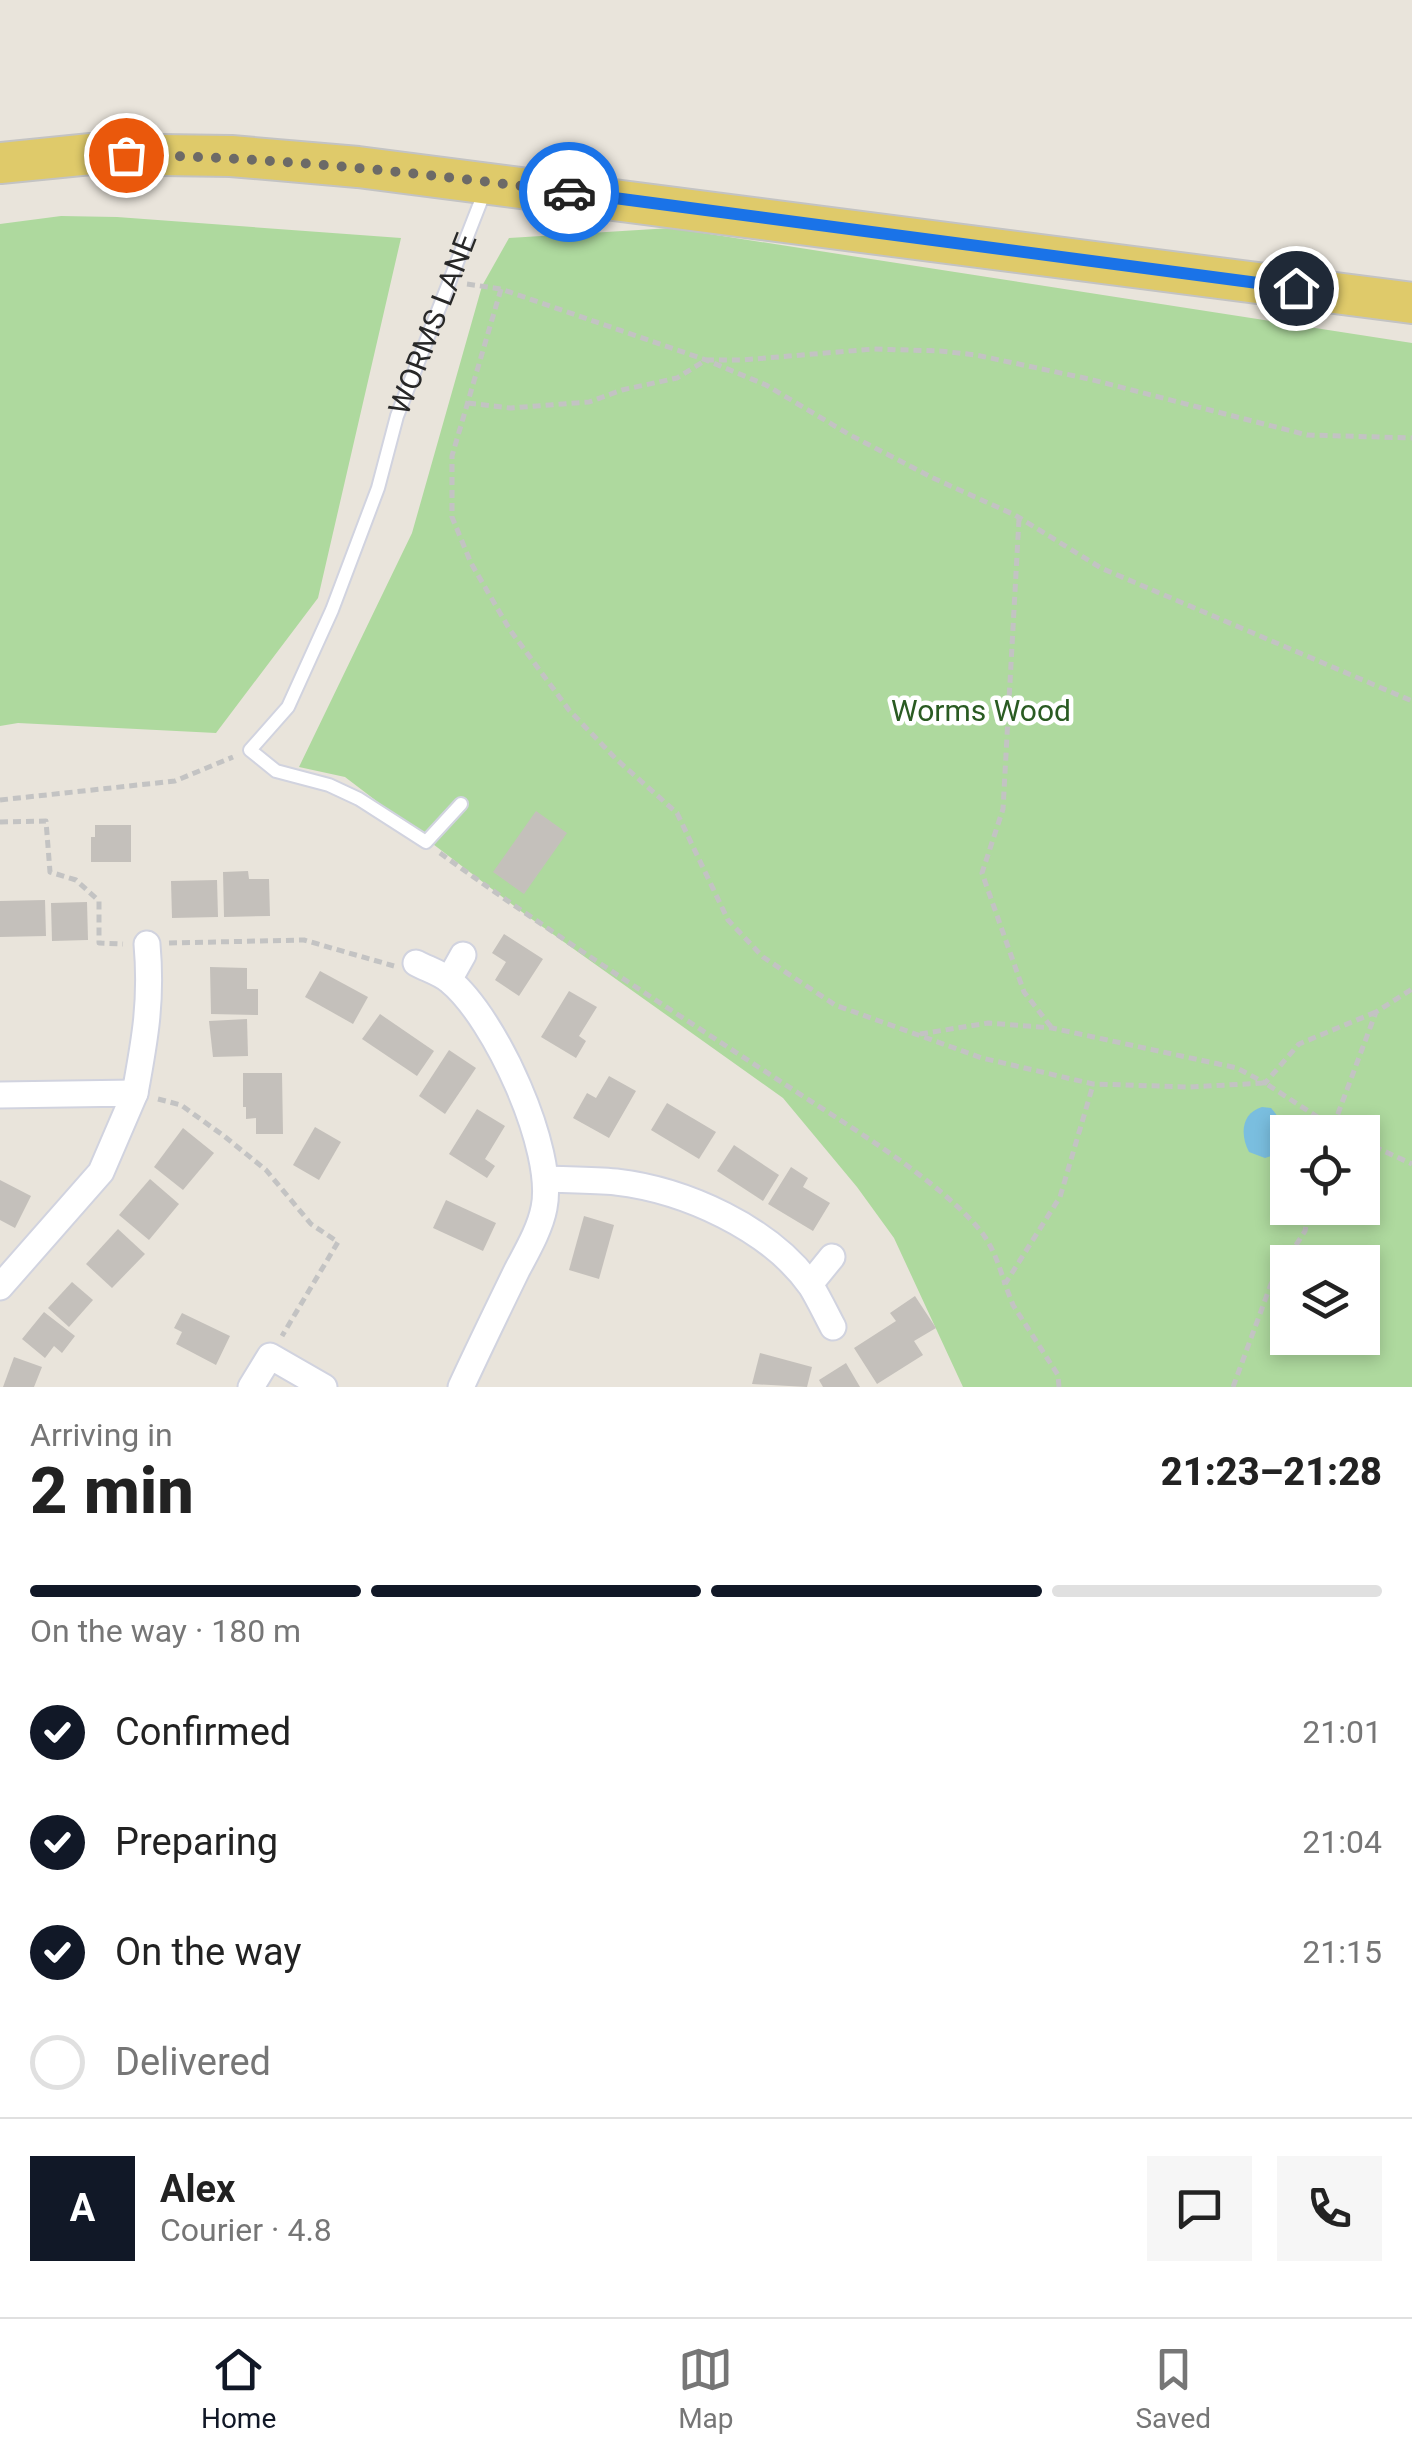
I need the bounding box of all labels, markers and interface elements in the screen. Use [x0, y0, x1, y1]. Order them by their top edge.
pin [84, 113, 169, 198]
icon: bag [99, 128, 154, 183]
courier [519, 142, 619, 242]
icon: car [542, 165, 597, 220]
street label: WORMS LANE [381, 228, 484, 420]
pin [1254, 246, 1339, 331]
icon: home [1269, 261, 1324, 316]
park label: Worms Wood [891, 693, 1071, 728]
map controls [1270, 1115, 1380, 1355]
button: locate [1270, 1115, 1380, 1225]
button: layers [1270, 1245, 1380, 1355]
text: Arriving in [30, 1416, 173, 1454]
text: 21:23–21:28 [1161, 1450, 1382, 1494]
text: 2 min [30, 1453, 194, 1529]
text: On the way · 180 m [30, 1612, 301, 1650]
icon: check [30, 1705, 85, 1760]
text: Confirmed [115, 1710, 291, 1754]
text: 21:01 [1302, 1713, 1382, 1751]
icon: check [30, 1815, 85, 1870]
text: Preparing [115, 1820, 278, 1864]
text: 21:04 [1302, 1823, 1382, 1861]
icon: check [30, 1925, 85, 1980]
text: On the way [115, 1930, 301, 1974]
text: 21:15 [1302, 1933, 1382, 1971]
text: Delivered [115, 2040, 271, 2084]
button: chat [1147, 2156, 1252, 2261]
button: phone [1277, 2156, 1382, 2261]
text: Alex [160, 2167, 235, 2211]
text: A [70, 2186, 95, 2230]
text: Courier · 4.8 [160, 2211, 332, 2249]
tab: Home [201, 2342, 276, 2435]
tab: Map [678, 2342, 734, 2435]
tab: Saved [1135, 2342, 1211, 2435]

